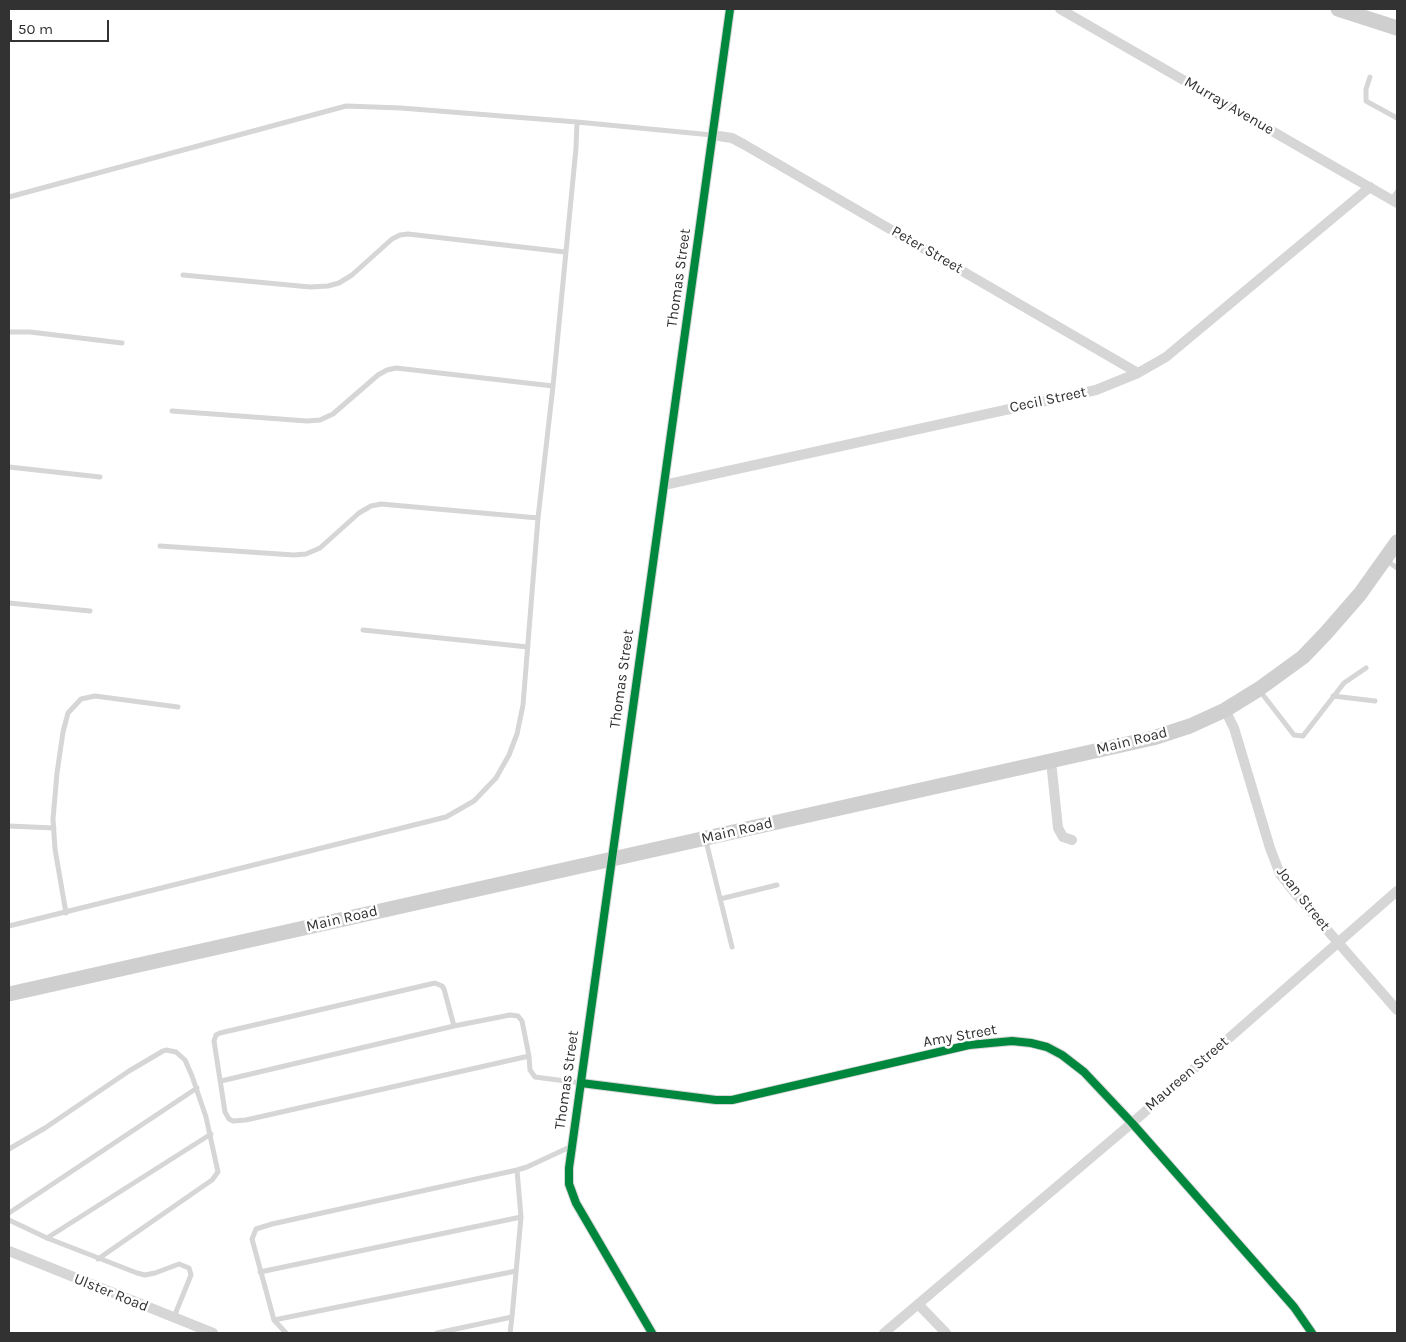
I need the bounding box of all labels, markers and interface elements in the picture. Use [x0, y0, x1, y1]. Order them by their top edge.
scale bar [12, 10, 111, 42]
text: 50 m [18, 20, 53, 38]
street label: Murray Avenue [1181, 73, 1277, 139]
street label: Peter Street [888, 222, 966, 278]
street label: Thomas Street [663, 227, 695, 329]
street label: Cecil Street [1008, 383, 1088, 417]
street label: Thomas Street [606, 628, 638, 730]
street label: Main Road [1095, 723, 1169, 759]
street label: Main Road [700, 814, 774, 848]
street label: Joan Street [1272, 863, 1334, 935]
street label: Main Road [305, 902, 379, 936]
street label: Amy Street [922, 1021, 998, 1051]
street label: Thomas Street [551, 1029, 583, 1131]
street label: Maureen Street [1142, 1033, 1232, 1115]
street label: Ulster Road [71, 1270, 151, 1316]

